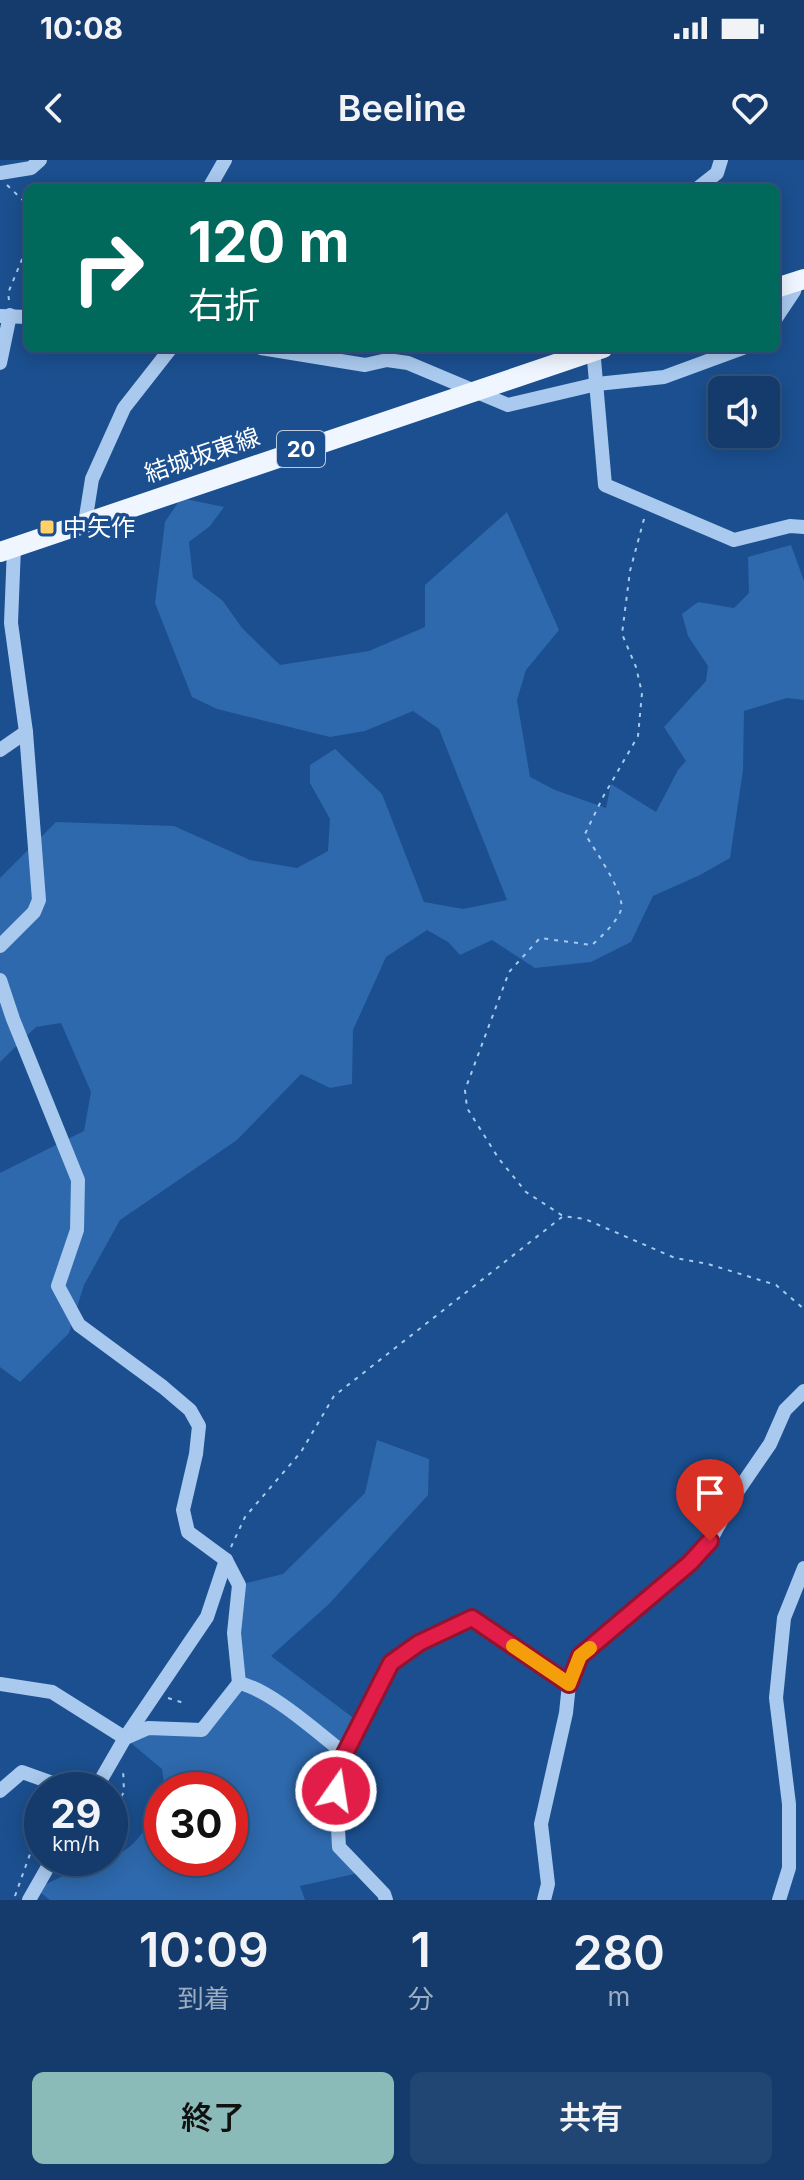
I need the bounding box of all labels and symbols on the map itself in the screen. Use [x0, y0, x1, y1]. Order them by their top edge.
street label: 結城坂東線 [141, 422, 263, 488]
road number: 20 [277, 431, 325, 467]
place label: 中矢作 [63, 513, 135, 542]
marker: 中矢作 [38, 518, 56, 536]
pin [676, 1459, 744, 1541]
position arrow [294, 1749, 378, 1833]
speed limit sign: 30 [144, 1772, 248, 1876]

